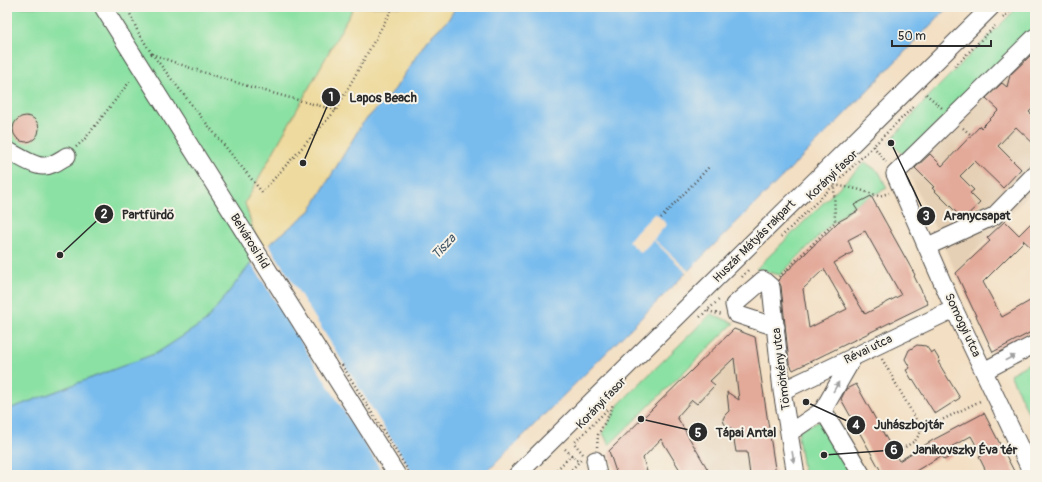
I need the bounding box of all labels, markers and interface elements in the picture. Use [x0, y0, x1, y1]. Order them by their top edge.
scale bar [892, 22, 991, 48]
text: 50 m [898, 29, 926, 44]
callout: Lapos Beach [321, 85, 425, 110]
text: 1 [329, 90, 333, 105]
text: Lapos Beach [349, 90, 417, 106]
street label: Korányi fasor [803, 147, 862, 204]
street label: Huszár Mátyás rakpart [710, 197, 799, 286]
callout: Partfürdő [94, 202, 183, 227]
callout: Aranycsapat [916, 203, 1019, 228]
text: 2 [101, 207, 108, 222]
text: Partfürdő [122, 207, 174, 223]
text: Aranycsapat [944, 208, 1011, 224]
text: 3 [923, 209, 930, 224]
street label: Belvárosi híd [227, 211, 272, 272]
water label: Tisza [428, 230, 460, 262]
street label: Somogyi utca [941, 291, 984, 360]
street label: Tömörkény utca [769, 326, 794, 411]
street label: Révai utca [842, 331, 895, 368]
one-way arrow [1004, 355, 1016, 361]
street label: Korányi fasor [573, 374, 630, 432]
one-way arrow [832, 381, 839, 393]
callout: Juhászbojtár [846, 412, 952, 437]
text: Juhászbojtár [874, 417, 944, 433]
text: 4 [852, 418, 860, 433]
callout: Tápai Antal [688, 420, 784, 445]
text: Tápai Antal [715, 425, 776, 441]
text: 5 [695, 426, 702, 441]
callout: Janikovszky Éva tér [884, 437, 1025, 462]
text: Janikovszky Éva tér [913, 442, 1018, 458]
text: 6 [891, 443, 898, 458]
one-way arrow [790, 451, 796, 463]

